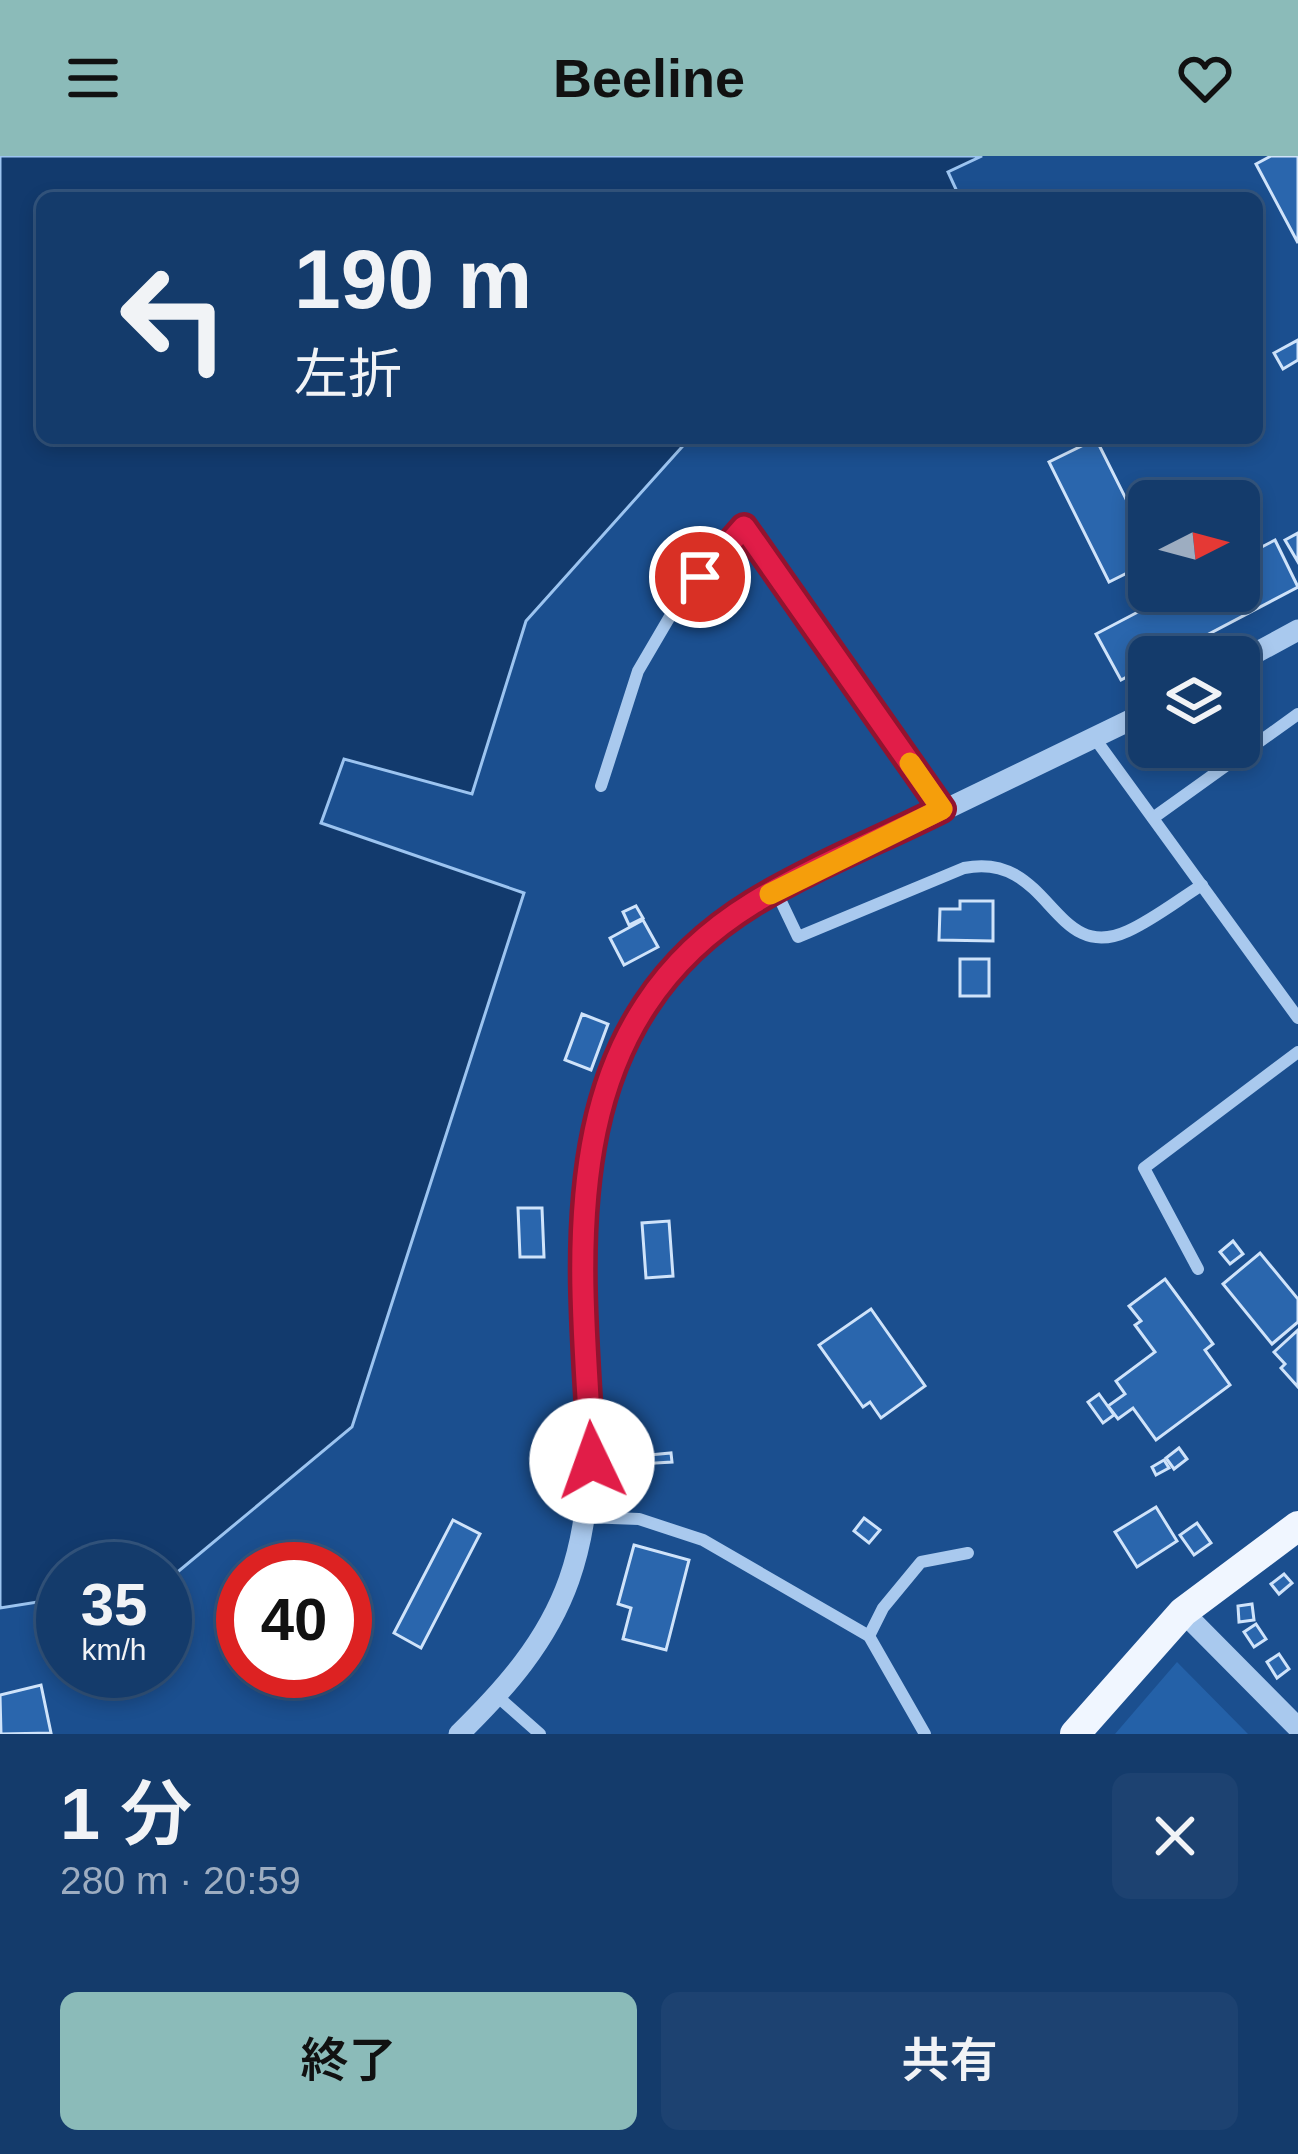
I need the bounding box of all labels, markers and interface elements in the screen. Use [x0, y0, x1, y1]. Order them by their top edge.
icon: menu [60, 45, 126, 111]
icon: heart [1172, 45, 1238, 111]
text: Beeline [553, 48, 745, 108]
text: 190 m [294, 232, 532, 326]
icon: left [96, 240, 252, 396]
text: 左折 [294, 344, 402, 404]
north arrow [1128, 480, 1260, 612]
map controls [1128, 480, 1260, 768]
pin [649, 526, 751, 628]
icon: arrive [667, 544, 733, 610]
button: layers [1128, 636, 1260, 768]
position arrow [529, 1398, 655, 1524]
speed limit sign: 40 [216, 1542, 372, 1698]
text: 35 [81, 1571, 147, 1638]
text: km/h [81, 1633, 147, 1666]
button: close [1112, 1773, 1238, 1899]
text: 1 分 [60, 1774, 192, 1854]
text: 280 m · 20:59 [60, 1859, 301, 1902]
button: 終了 [60, 1992, 637, 2130]
button: 共有 [661, 1992, 1238, 2130]

